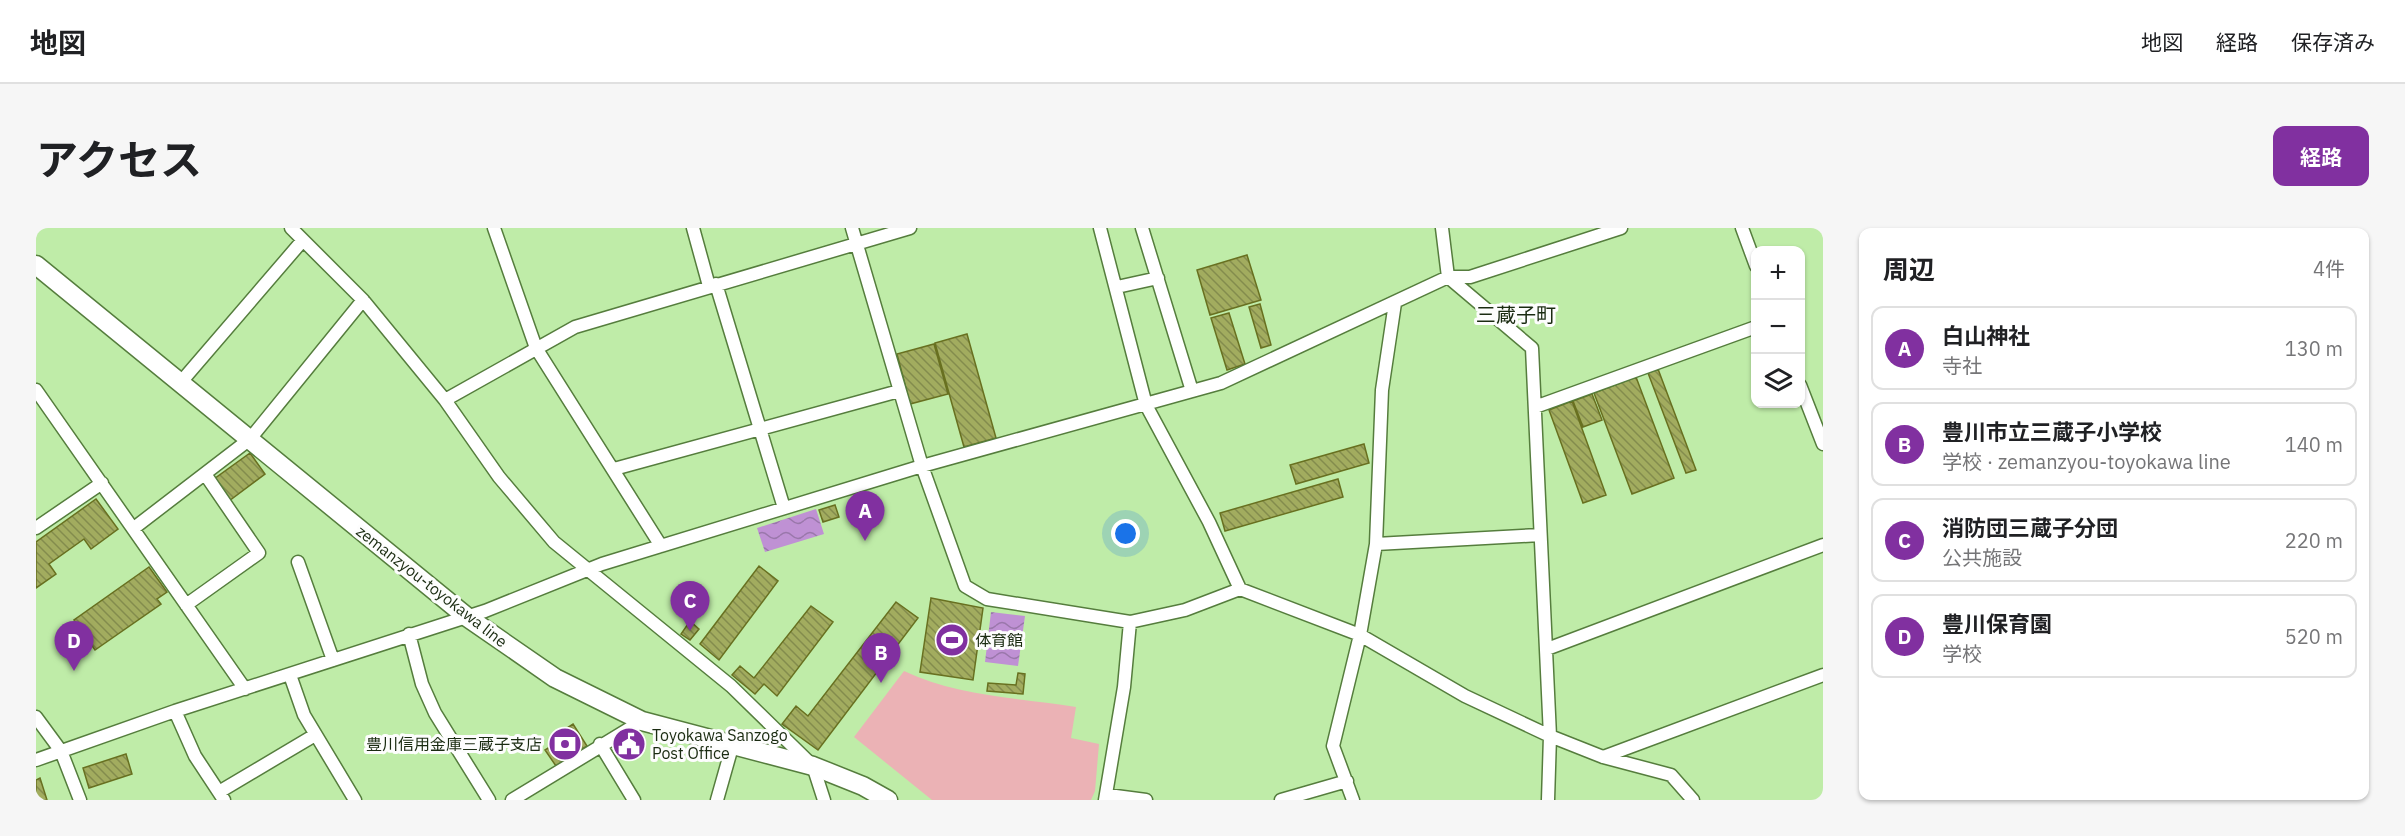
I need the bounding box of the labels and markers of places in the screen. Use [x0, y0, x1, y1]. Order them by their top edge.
pin: A [846, 492, 884, 541]
pin: C [670, 582, 710, 631]
pin: D [54, 622, 93, 671]
sports icon: 体育館 [934, 622, 970, 658]
place label: 体育館 [975, 630, 1023, 650]
pin: B [862, 634, 900, 683]
place label: Toyokawa Sanzogo Post Office [652, 725, 788, 763]
bank icon: 豊川信用金庫三蔵子支店 [547, 726, 583, 762]
public building icon: Toyokawa Sanzogo Post Office [611, 726, 647, 762]
place label: 豊川信用金庫三蔵子支店 [366, 734, 542, 754]

